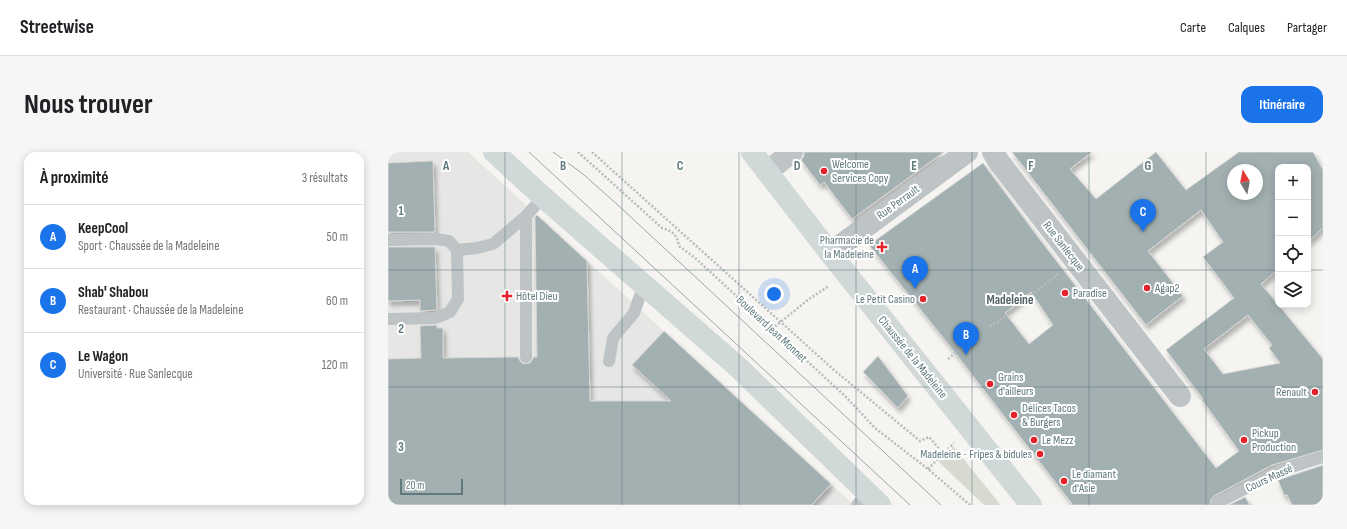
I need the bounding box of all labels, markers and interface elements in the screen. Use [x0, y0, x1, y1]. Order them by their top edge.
text: Streetwise [20, 16, 94, 39]
text: Carte [1180, 19, 1206, 36]
text: Calques [1228, 19, 1265, 36]
text: Partager [1287, 19, 1327, 36]
button: Itinéraire [1241, 86, 1323, 123]
text: Nous trouver [24, 88, 153, 121]
place label: Welcome Services Copy [832, 157, 889, 186]
text: A [442, 158, 450, 174]
text: B [560, 158, 566, 174]
text: C [677, 158, 684, 174]
text: D [794, 158, 801, 174]
text: E [911, 158, 917, 174]
text: F [1028, 158, 1034, 174]
text: G [1145, 158, 1152, 174]
north arrow [1227, 164, 1263, 200]
map controls [1275, 164, 1311, 308]
button: + [1275, 164, 1311, 200]
marker: Welcome Services Copy [819, 166, 829, 176]
text: À proximité [40, 168, 108, 188]
text: 3 résultats [302, 170, 348, 186]
street label: Rue Perrault [874, 182, 923, 223]
pin: C [1130, 199, 1156, 232]
button: − [1275, 200, 1311, 236]
text: 1 [398, 203, 404, 219]
text: KeepCool [78, 219, 128, 238]
street label: Rue Sanlecque [1040, 219, 1088, 274]
text: A [50, 229, 56, 245]
text: 50 m [327, 229, 348, 245]
place label: Pharmacie de la Madeleine [820, 233, 874, 262]
button: locate [1275, 236, 1311, 272]
text: Sport · Chaussée de la Madeleine [78, 238, 219, 254]
marker: Pharmacie de la Madeleine [877, 242, 887, 252]
pin: A [902, 256, 928, 289]
button: layers [1275, 272, 1311, 308]
place label: Agap2 [1154, 281, 1180, 296]
text: Shab' Shabou [78, 283, 148, 302]
marker: Agap2 [1142, 283, 1152, 293]
your location [764, 284, 784, 304]
place label: Paradise [1073, 286, 1107, 301]
marker: Paradise [1060, 288, 1070, 298]
place label: Hôtel Dieu [516, 289, 558, 304]
marker: Hôtel Dieu [501, 290, 513, 302]
place label: Le Petit Casino [856, 292, 915, 307]
district label: Madeleine [987, 292, 1034, 308]
text: B [50, 293, 56, 309]
text: 60 m [326, 293, 348, 309]
street label: Boulevard Jean Monnet [733, 293, 810, 366]
marker: Le Petit Casino [918, 294, 928, 304]
text: Restaurant · Chaussée de la Madeleine [78, 302, 243, 318]
street label: Chaussée de la Madeleine [875, 313, 951, 402]
text: 2 [398, 321, 404, 337]
pin: B [953, 322, 979, 355]
text: Le Wagon [78, 347, 128, 366]
text: C [50, 357, 56, 373]
text: 120 m [322, 357, 348, 373]
text: Université · Rue Sanlecque [78, 366, 193, 382]
place label: Grains d'ailleurs [998, 370, 1034, 399]
marker: Grains d'ailleurs [985, 379, 995, 389]
place label: Renault [1276, 385, 1307, 400]
marker: Renault [1310, 387, 1320, 397]
place label: Délices Tacos & Burgers [1022, 401, 1076, 430]
marker: Délices Tacos & Burgers [1009, 410, 1019, 420]
place label: Pickup Production [1252, 426, 1296, 455]
place label: Le Mezz [1042, 433, 1074, 448]
marker: Le Mezz [1029, 435, 1039, 445]
marker: Pickup Production [1239, 435, 1249, 445]
text: 3 [398, 439, 404, 455]
place label: Madeleine - Fripes & bidules [920, 447, 1032, 462]
marker: Madeleine - Fripes & bidules [1035, 449, 1045, 459]
street label: Cours Massé [1243, 461, 1295, 496]
place label: Le diamant d'Asie [1072, 467, 1116, 496]
marker: Le diamant d'Asie [1059, 476, 1069, 486]
scale bar [400, 477, 463, 496]
text: 20 m [406, 479, 424, 492]

